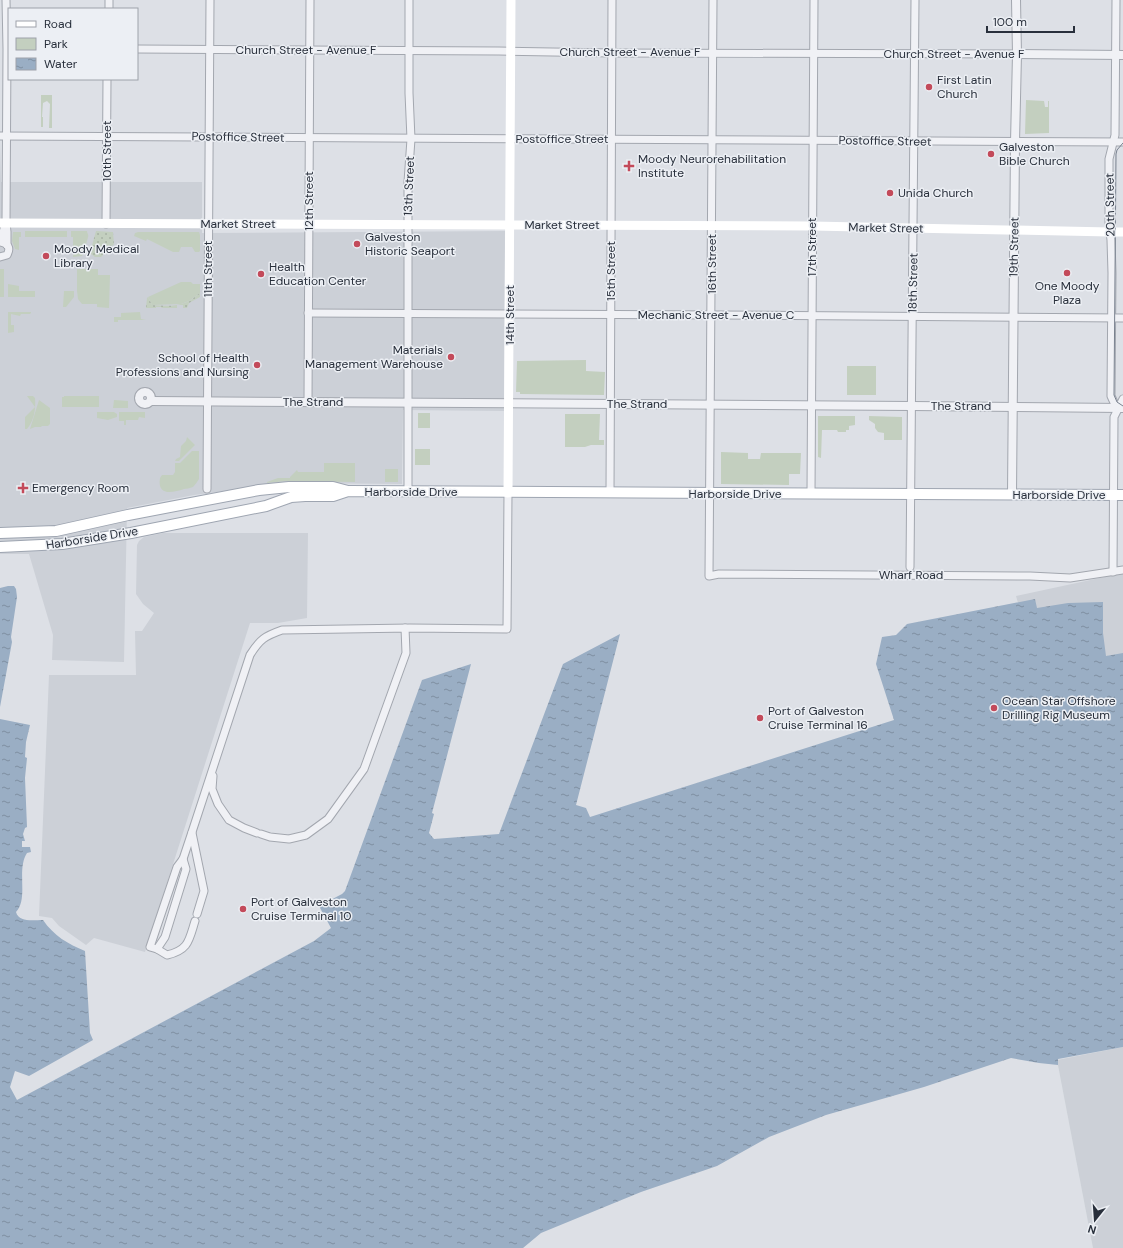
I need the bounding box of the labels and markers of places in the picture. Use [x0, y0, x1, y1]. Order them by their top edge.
place label: First Latin Church [937, 72, 992, 102]
marker: First Latin Church [924, 82, 934, 92]
place label: Galveston Bible Church [999, 139, 1070, 169]
marker: Galveston Bible Church [986, 149, 996, 159]
place label: Moody Neurorehabilitation Institute [638, 151, 786, 181]
marker: Moody Neurorehabilitation Institute [623, 160, 635, 172]
place label: Unida Church [898, 185, 973, 201]
marker: Unida Church [885, 188, 895, 198]
place label: Galveston Historic Seaport [365, 229, 455, 259]
marker: Galveston Historic Seaport [352, 239, 362, 249]
place label: Moody Medical Library [54, 241, 139, 271]
marker: Moody Medical Library [41, 251, 51, 261]
place label: Health Education Center [269, 259, 367, 289]
marker: One Moody Plaza [1062, 268, 1072, 278]
marker: Health Education Center [256, 269, 266, 279]
place label: One Moody Plaza [1035, 278, 1100, 308]
place label: Materials Management Warehouse [305, 342, 443, 372]
place label: School of Health Professions and Nursing [116, 350, 249, 380]
marker: Materials Management Warehouse [446, 352, 456, 362]
marker: School of Health Professions and Nursing [252, 360, 262, 370]
place label: Emergency Room [32, 480, 129, 496]
marker: Emergency Room [17, 482, 29, 494]
place label: Ocean Star Offshore Drilling Rig Museum [1002, 693, 1116, 723]
place label: Port of Galveston Cruise Terminal 16 [768, 703, 868, 733]
marker: Ocean Star Offshore Drilling Rig Museum [989, 703, 999, 713]
marker: Port of Galveston Cruise Terminal 16 [755, 713, 765, 723]
place label: Port of Galveston Cruise Terminal 10 [251, 894, 352, 924]
marker: Port of Galveston Cruise Terminal 10 [238, 904, 248, 914]

